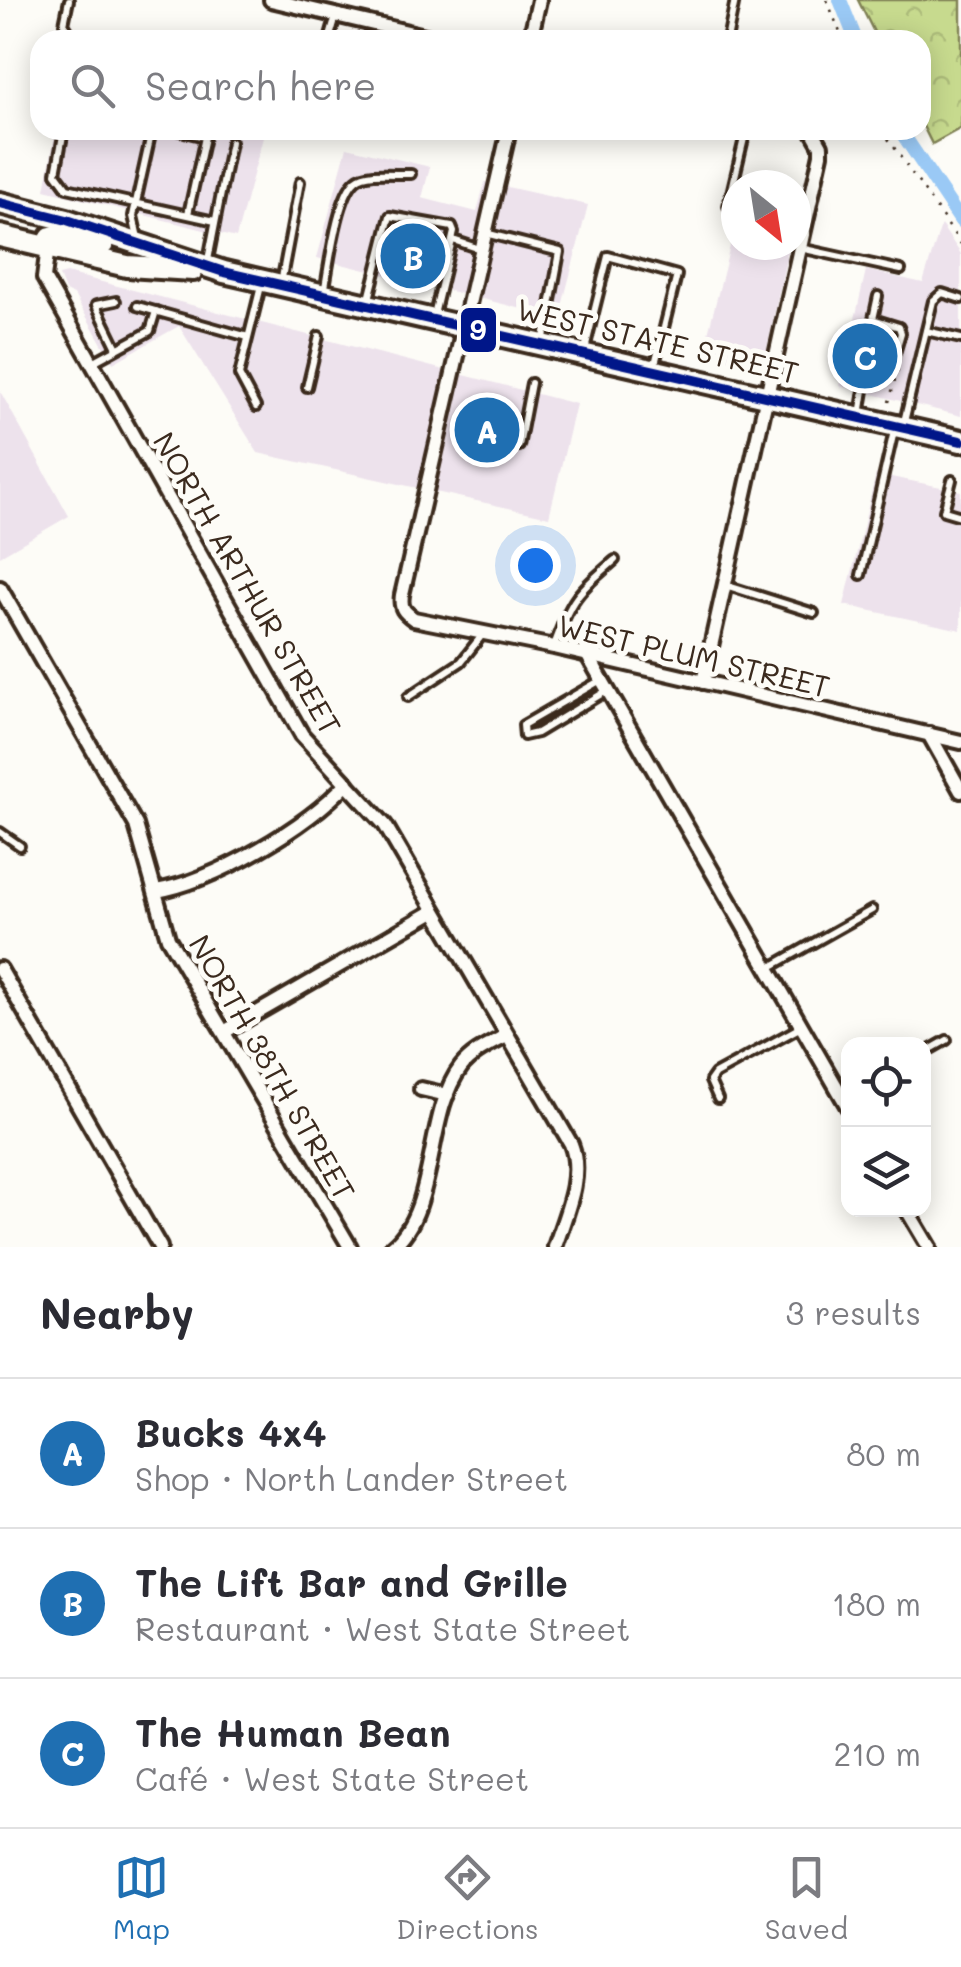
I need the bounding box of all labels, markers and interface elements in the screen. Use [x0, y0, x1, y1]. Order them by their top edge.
search box [30, 30, 931, 140]
icon: search [65, 58, 120, 113]
text: Search here [145, 60, 376, 110]
north arrow [721, 170, 811, 260]
pin: B [380, 218, 446, 294]
street label: WEST STATE STREET [513, 288, 803, 392]
line badge: 9 [459, 306, 498, 354]
text: 9 [470, 311, 487, 347]
pin: C [832, 318, 898, 394]
pin: A [454, 392, 520, 468]
street label: NORTH ARTHUR STREET [145, 424, 351, 742]
your location [510, 540, 561, 591]
street label: WEST PLUM STREET [554, 604, 834, 706]
street label: NORTH 38TH STREET [181, 927, 365, 1207]
map controls [841, 1037, 931, 1217]
button: locate [841, 1037, 931, 1127]
button: layers [841, 1127, 931, 1217]
text: Nearby [40, 1285, 194, 1340]
text: 3 results [785, 1291, 921, 1333]
text: Bucks 4x4 [135, 1407, 327, 1457]
text: A [61, 1432, 84, 1474]
text: 80 m [846, 1432, 921, 1474]
text: Shop · North Lander Street [135, 1457, 568, 1499]
text: The Lift Bar and Grille [135, 1557, 568, 1607]
text: B [62, 1582, 83, 1624]
text: 180 m [832, 1582, 921, 1624]
text: Restaurant · West State Street [135, 1607, 630, 1649]
text: The Human Bean [135, 1707, 451, 1757]
text: C [61, 1732, 84, 1774]
text: 210 m [833, 1732, 921, 1774]
text: Café · West State Street [135, 1757, 529, 1799]
tab: Map [113, 1850, 170, 1946]
tab: Directions [396, 1850, 539, 1946]
tab: Saved [765, 1850, 848, 1946]

